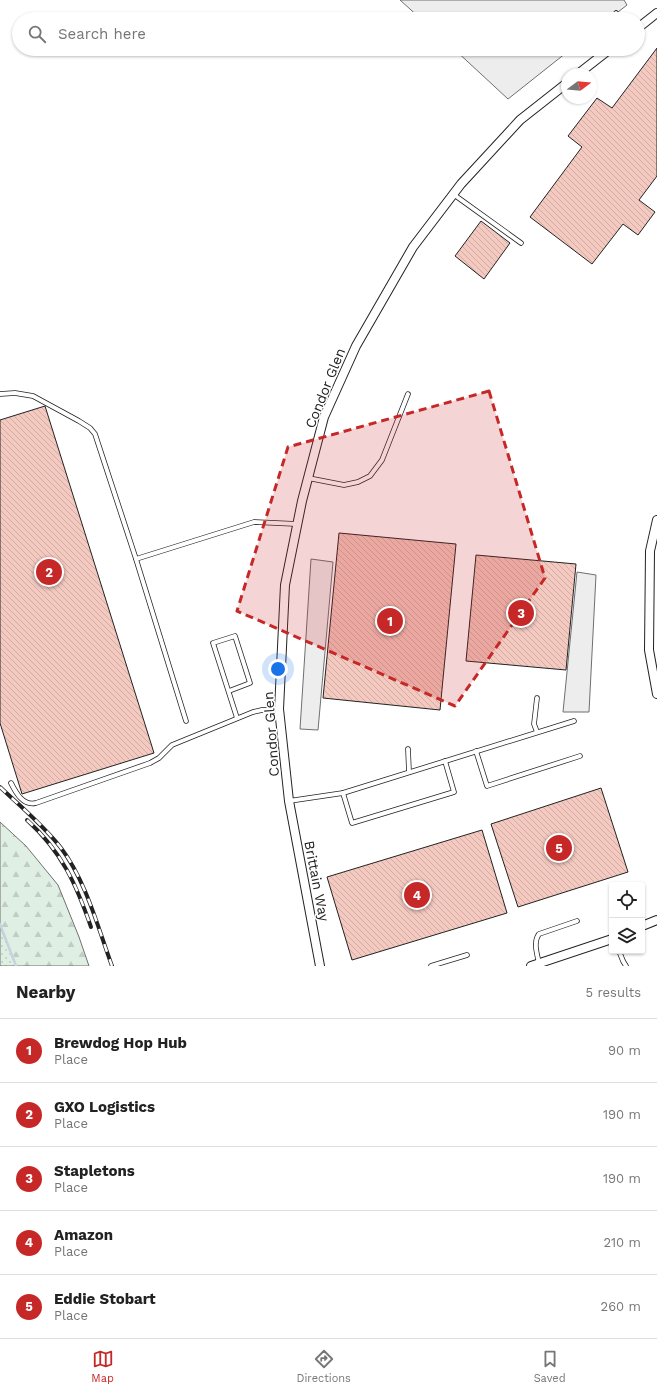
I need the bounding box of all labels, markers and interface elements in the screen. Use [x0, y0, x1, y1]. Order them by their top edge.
search box [12, 12, 645, 56]
icon: search [26, 23, 48, 45]
text: Search here [58, 25, 146, 43]
north arrow [561, 68, 597, 104]
street label: Condor Glen [302, 346, 348, 430]
pin: 2 [36, 557, 62, 587]
pin: 3 [508, 598, 534, 628]
pin: 1 [377, 606, 403, 636]
your location [268, 659, 288, 679]
street label: Condor Glen [260, 691, 282, 777]
pin: 5 [546, 833, 572, 863]
street label: Brittain Way [301, 839, 333, 923]
pin: 4 [404, 880, 430, 910]
map controls [609, 882, 645, 954]
button: locate [609, 882, 645, 918]
button: layers [609, 918, 645, 954]
text: Nearby [16, 982, 75, 1002]
text: 5 results [586, 985, 641, 1000]
text: Brewdog Hop Hub [54, 1034, 187, 1052]
text: 1 [26, 1043, 32, 1058]
text: 90 m [608, 1043, 641, 1058]
text: Place [54, 1052, 88, 1067]
text: GXO Logistics [54, 1098, 155, 1116]
text: 2 [25, 1107, 33, 1122]
text: 190 m [603, 1107, 641, 1122]
text: Place [54, 1116, 88, 1131]
text: Stapletons [54, 1162, 135, 1180]
text: 3 [25, 1171, 33, 1186]
text: 190 m [603, 1171, 641, 1186]
text: Place [54, 1180, 88, 1195]
text: Amazon [54, 1226, 113, 1244]
text: 4 [25, 1235, 33, 1250]
text: 210 m [603, 1235, 641, 1250]
text: Place [54, 1244, 88, 1259]
text: Eddie Stobart [54, 1290, 156, 1308]
text: 5 [25, 1299, 33, 1314]
text: 260 m [601, 1299, 641, 1314]
text: Place [54, 1308, 88, 1323]
tab: Map [91, 1348, 114, 1385]
tab: Directions [297, 1348, 351, 1385]
tab: Saved [534, 1348, 566, 1385]

